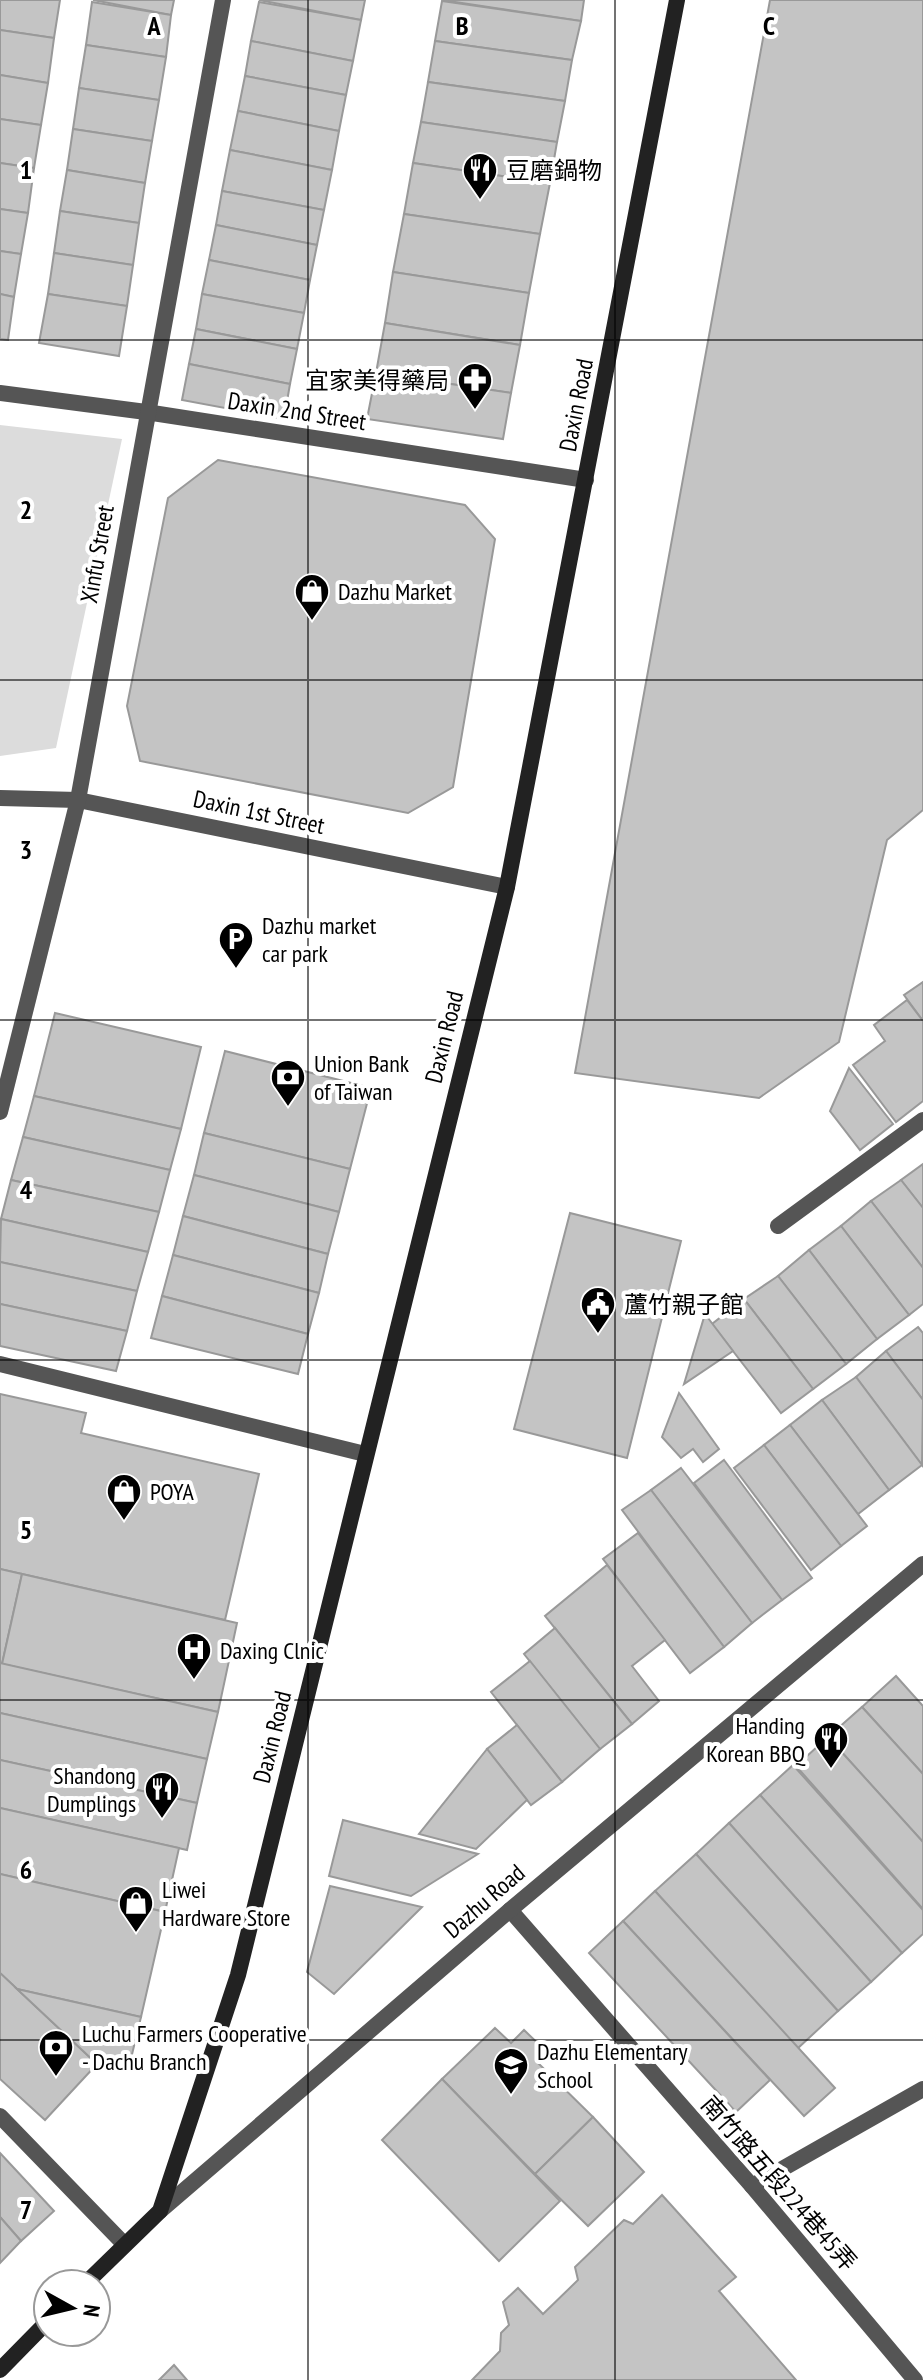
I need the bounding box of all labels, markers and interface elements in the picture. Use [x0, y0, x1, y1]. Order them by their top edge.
text: A [146, 9, 161, 42]
text: B [456, 9, 469, 42]
text: C [763, 9, 775, 42]
restaurant icon: 豆磨鍋物 [461, 151, 499, 201]
text: 1 [20, 153, 32, 186]
place label: 豆磨鍋物 [506, 155, 602, 186]
street label: Daxin Road [552, 356, 600, 454]
pharmacy icon: 宜家美得藥局 [456, 361, 494, 411]
place label: 宜家美得藥局 [305, 365, 449, 396]
street label: Daxin 2nd Street [226, 385, 369, 437]
text: 2 [20, 493, 32, 526]
street label: Xinfu Street [73, 502, 121, 605]
shop icon: Dazhu Market [293, 572, 331, 622]
place label: Dazhu Market [338, 576, 452, 607]
street label: Daxin 1st Street [191, 783, 328, 841]
text: 3 [20, 833, 32, 866]
place label: Dazhu market car park [262, 910, 377, 969]
parking icon: Dazhu market car park [217, 920, 255, 970]
street label: Daxin Road [418, 988, 470, 1086]
place label: Union Bank of Taiwan [314, 1048, 410, 1107]
bank icon: Union Bank of Taiwan [269, 1058, 307, 1108]
text: 4 [20, 1173, 33, 1206]
public building icon: 蘆竹親子館 [579, 1285, 617, 1335]
place label: 蘆竹親子館 [624, 1289, 744, 1320]
shop icon: POYA [105, 1472, 143, 1522]
place label: POYA [150, 1476, 194, 1507]
text: 5 [20, 1513, 32, 1546]
hospital icon: Daxing Clnic [175, 1631, 213, 1681]
place label: Daxing Clnic [220, 1635, 325, 1666]
street label: Daxin Road [246, 1688, 298, 1786]
place label: Handing Korean BBQ [706, 1710, 806, 1769]
restaurant icon: Handing Korean BBQ [812, 1720, 850, 1770]
place label: Shandong Dumplings [47, 1760, 136, 1819]
restaurant icon: Shandong Dumplings [143, 1770, 181, 1820]
text: 6 [20, 1853, 32, 1886]
street label: Dazhu Road [437, 1857, 531, 1945]
place label: Liwei Hardware Store [162, 1874, 290, 1933]
shop icon: Liwei Hardware Store [117, 1884, 155, 1934]
place label: Luchu Farmers Cooperative - Dachu Branch [82, 2018, 307, 2077]
bank icon: Luchu Farmers Cooperative - Dachu Branch [37, 2028, 75, 2078]
place label: Dazhu Elementary School [537, 2036, 688, 2095]
school or university icon: Dazhu Elementary School [492, 2046, 530, 2096]
street label: 南竹路五段224巷45弄 [694, 2089, 864, 2277]
text: 7 [20, 2193, 32, 2226]
north arrow [32, 2268, 112, 2348]
text: N [77, 2303, 106, 2319]

